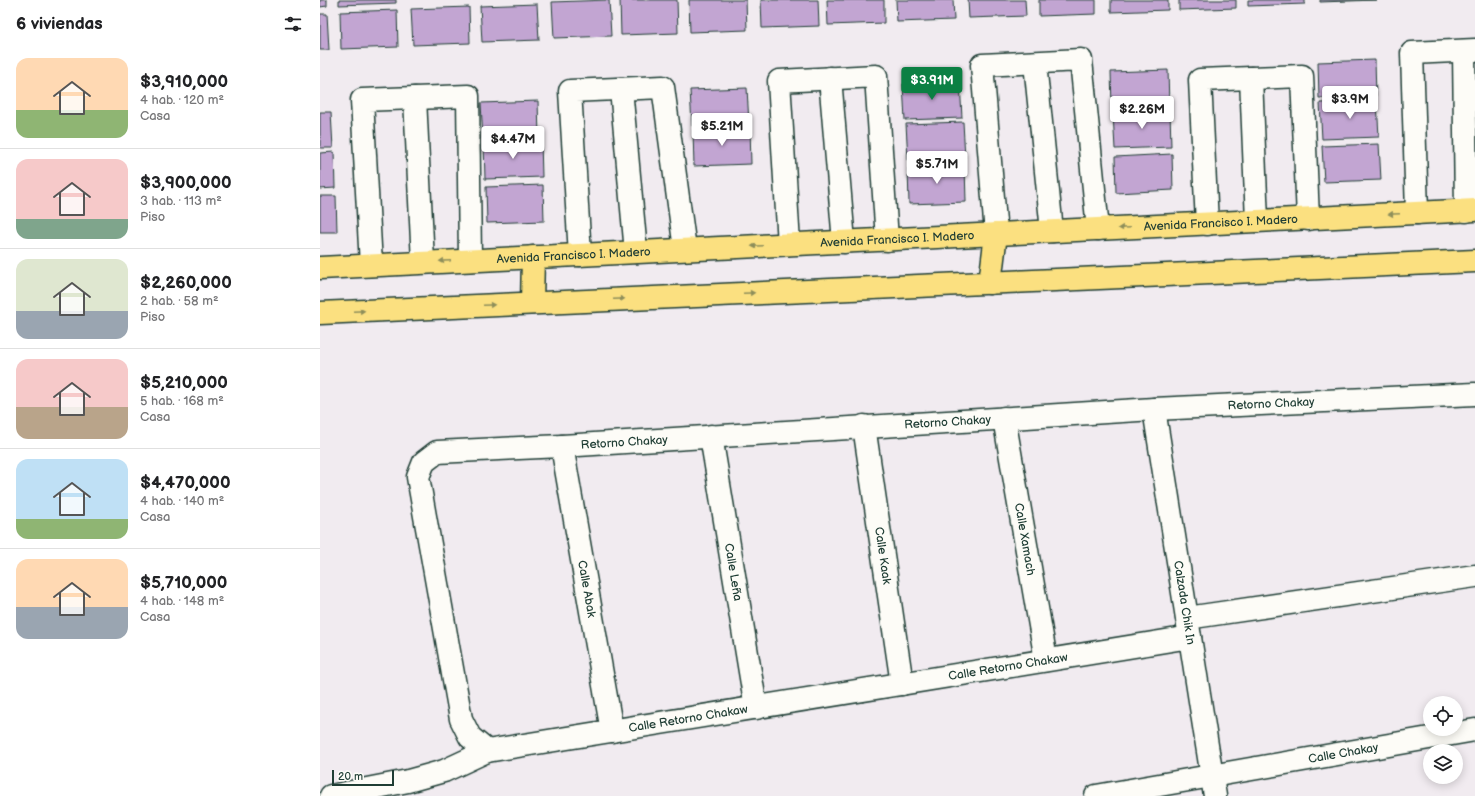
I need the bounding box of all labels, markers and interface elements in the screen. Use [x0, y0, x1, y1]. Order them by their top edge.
icon: filters [282, 13, 304, 35]
text: 6 viviendas [16, 14, 103, 34]
pin: $3.91M [899, 67, 965, 101]
text: $3,910,000 [140, 72, 228, 92]
text: $3.91M [910, 72, 954, 88]
icon: home [48, 74, 96, 122]
pin: $3.9M [1322, 86, 1378, 120]
text: $3.9M [1331, 91, 1369, 107]
text: 4 hab. · 120 m² [140, 92, 224, 108]
pin: $2.26M [1109, 96, 1175, 130]
text: $2.26M [1119, 101, 1165, 117]
text: Casa [140, 108, 170, 124]
pin: $5.21M [689, 113, 755, 147]
text: $5.21M [700, 118, 744, 134]
pin: $4.47M [480, 126, 546, 160]
text: $4.47M [490, 131, 536, 147]
pin: $5.71M [904, 151, 970, 185]
text: $5.71M [916, 156, 958, 172]
text: $3,900,000 [140, 173, 232, 193]
icon: home [48, 175, 96, 223]
text: 3 hab. · 113 m² [140, 193, 222, 209]
text: Piso [140, 209, 165, 225]
one-way arrow [1388, 211, 1400, 218]
street label: Avenida Francisco I. Madero [1144, 212, 1298, 235]
one-way arrow [1118, 224, 1130, 231]
street label: Avenida Francisco I. Madero [820, 228, 975, 251]
one-way arrow [750, 243, 763, 249]
street label: Avenida Francisco I. Madero [496, 244, 651, 267]
one-way arrow [438, 258, 451, 264]
text: $2,260,000 [140, 273, 232, 293]
icon: home [48, 275, 96, 323]
one-way arrow [743, 290, 755, 297]
text: 2 hab. · 58 m² [140, 293, 219, 309]
one-way arrow [613, 296, 626, 302]
one-way arrow [483, 302, 496, 308]
one-way arrow [353, 308, 366, 314]
text: Piso [140, 309, 165, 325]
text: $5,210,000 [140, 373, 228, 393]
icon: home [48, 375, 96, 423]
text: 5 hab. · 168 m² [140, 393, 224, 409]
street label: Retorno Chakay [1227, 394, 1315, 414]
text: Casa [140, 409, 170, 425]
street label: Retorno Chakay [904, 412, 992, 433]
street label: Retorno Chakay [580, 432, 669, 453]
text: $4,470,000 [140, 473, 231, 493]
icon: home [48, 475, 96, 523]
text: 4 hab. · 140 m² [140, 493, 224, 509]
street label: Calle Xamach [1011, 502, 1038, 577]
text: Casa [140, 509, 170, 525]
street label: Calle Kaak [871, 526, 894, 586]
street label: Calle Leña [721, 542, 745, 602]
street label: Calle Abak [574, 559, 599, 619]
street label: Calzada Chik In [1170, 560, 1198, 646]
text: $5,710,000 [140, 573, 227, 593]
icon: home [48, 575, 96, 623]
text: 4 hab. · 148 m² [140, 593, 224, 609]
text: Casa [140, 609, 170, 625]
street label: Calle Retorno Chakaw [947, 650, 1069, 684]
map controls [1423, 696, 1463, 784]
button: locate [1423, 696, 1463, 736]
street label: Calle Retorno Chakaw [628, 702, 749, 736]
street label: Calle Chakay [1307, 740, 1380, 767]
button: layers [1423, 744, 1463, 784]
scale bar [332, 768, 394, 787]
text: 20 m [338, 770, 363, 783]

